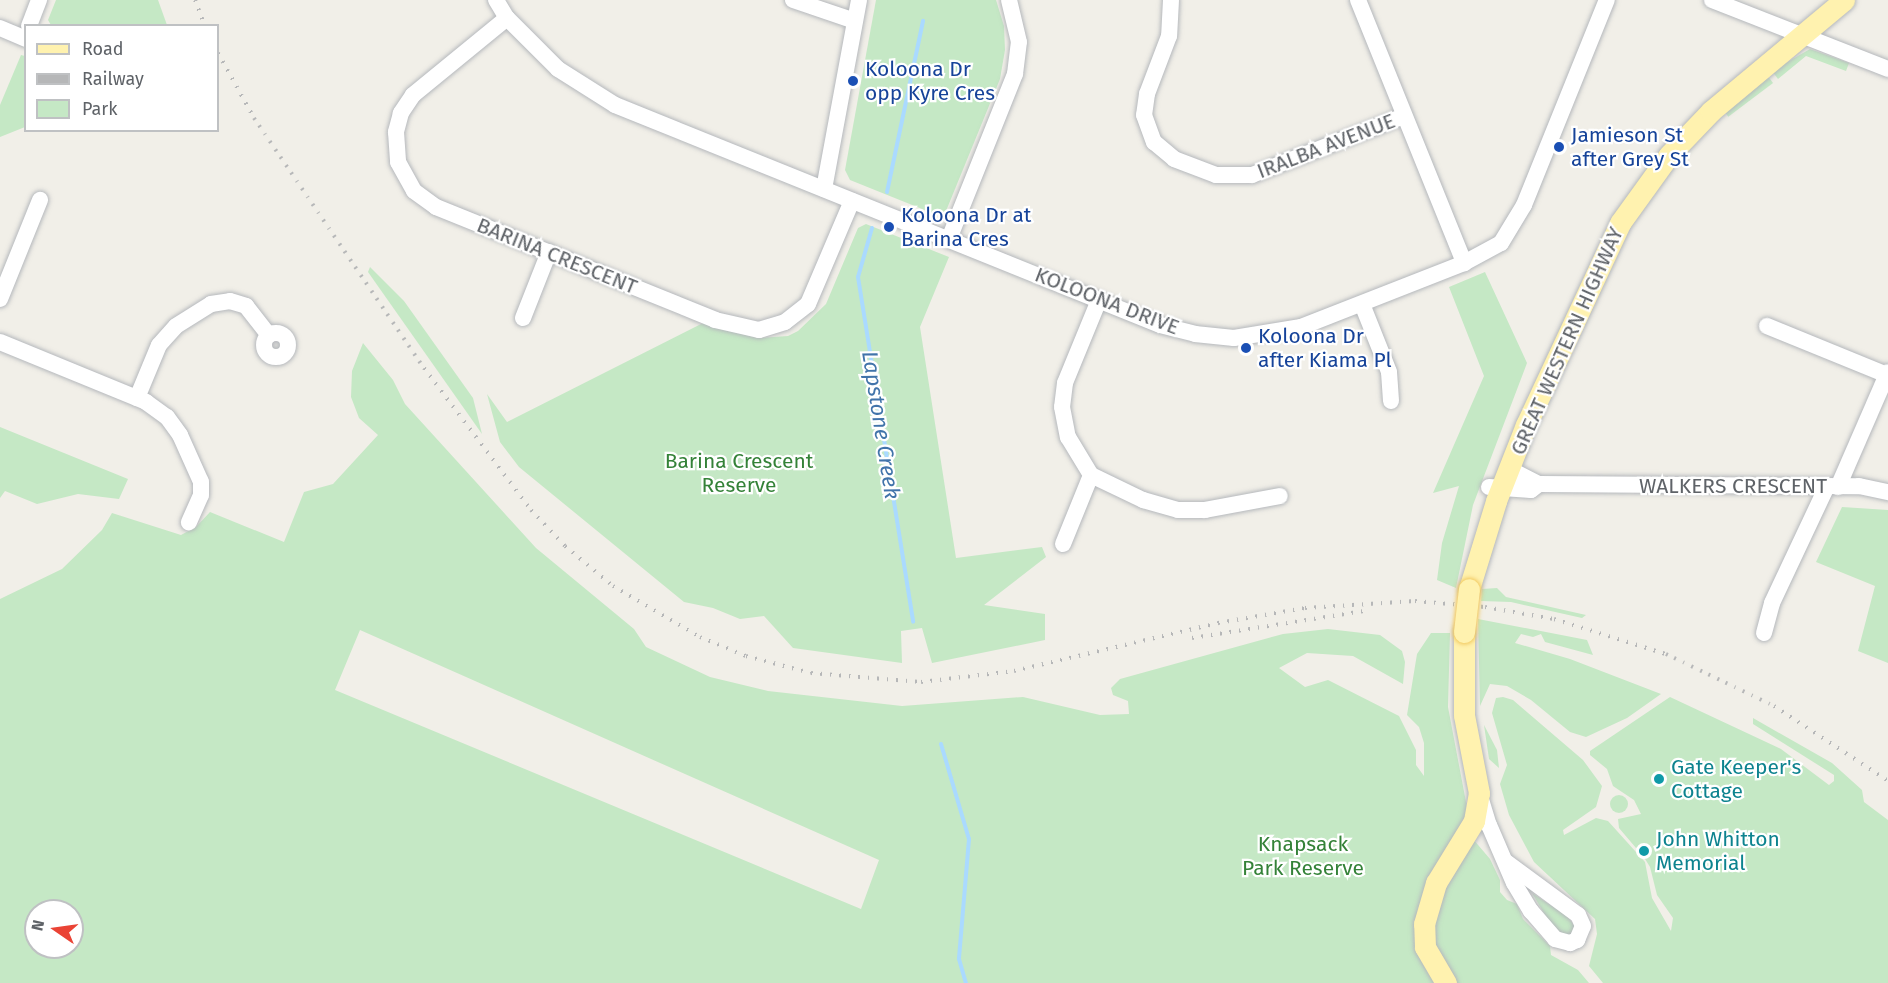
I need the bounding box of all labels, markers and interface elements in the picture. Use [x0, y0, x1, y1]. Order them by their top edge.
legend [24, 24, 219, 132]
text: Road [82, 38, 124, 60]
place label: Koloona Dr opp Kyre Cres [865, 56, 995, 106]
text: Railway [82, 68, 144, 90]
marker: Koloona Dr opp Kyre Cres [846, 74, 860, 88]
text: Park [82, 98, 117, 120]
street label: IRALBA AVENUE [1253, 108, 1399, 184]
place label: Jamieson St after Grey St [1571, 122, 1689, 172]
marker: Jamieson St after Grey St [1552, 140, 1566, 154]
place label: Koloona Dr at Barina Cres [901, 202, 1031, 252]
street label: BARINA CRESCENT [473, 212, 641, 300]
marker: Koloona Dr at Barina Cres [882, 220, 896, 234]
street label: GREAT WESTERN HIGHWAY [1505, 223, 1629, 459]
street label: KOLOONA DRIVE [1031, 262, 1183, 340]
place label: Koloona Dr after Kiama Pl [1258, 323, 1392, 373]
marker: Koloona Dr after Kiama Pl [1239, 341, 1253, 355]
water label: Lapstone Creek [856, 349, 906, 501]
park label: Barina Crescent Reserve [665, 448, 813, 498]
street label: WALKERS CRESCENT [1639, 473, 1827, 499]
place label: Gate Keeper's Cottage [1671, 754, 1801, 804]
marker: Gate Keeper's Cottage [1652, 772, 1666, 786]
place label: John Whitton Memorial [1656, 826, 1780, 876]
park label: Knapsack Park Reserve [1242, 831, 1364, 881]
marker: John Whitton Memorial [1637, 844, 1651, 858]
north arrow [24, 899, 84, 959]
text: N [27, 918, 48, 933]

